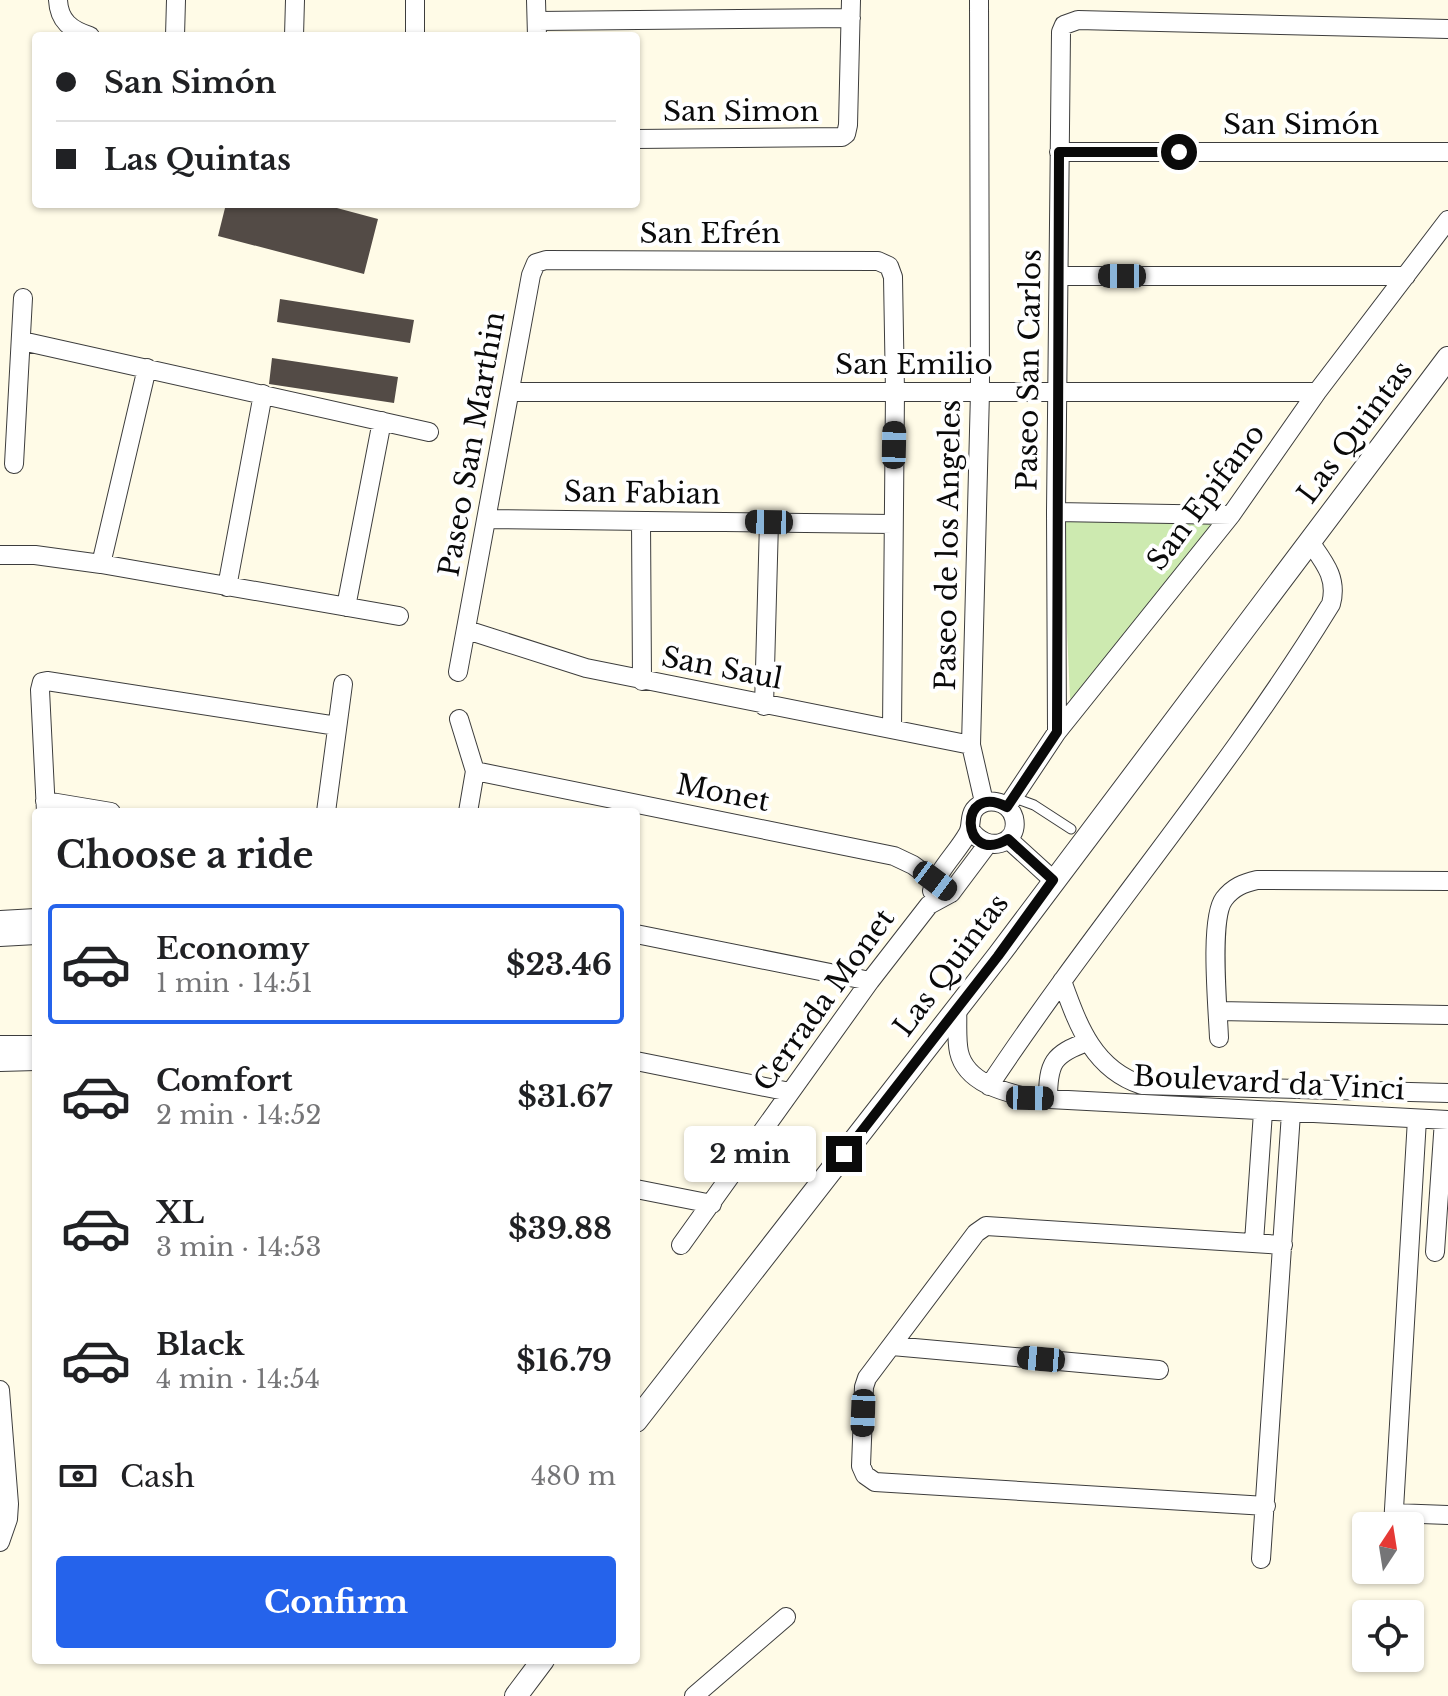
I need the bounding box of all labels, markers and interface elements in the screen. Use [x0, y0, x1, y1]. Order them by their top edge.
text: San Simón [104, 64, 276, 101]
street label: San Simon [663, 94, 819, 129]
street label: San Simón [1223, 107, 1379, 142]
route start [1161, 134, 1197, 170]
text: Las Quintas [104, 141, 291, 178]
street label: San Efrén [639, 216, 781, 251]
street label: Paseo San Carlos [1009, 249, 1049, 491]
car [1098, 264, 1146, 288]
street label: Paseo San Marthin [431, 309, 513, 579]
street label: San Emilio [835, 347, 993, 382]
street label: Las Quintas [1290, 354, 1420, 510]
street label: Paseo de los Angeles [928, 399, 968, 691]
street label: San Epifano [1140, 417, 1272, 577]
car [882, 421, 906, 469]
street label: San Fabian [563, 474, 721, 512]
car [745, 510, 793, 534]
street label: San Saul [659, 639, 785, 697]
street label: Monet [674, 767, 773, 819]
text: Choose a ride [56, 833, 313, 878]
car [909, 857, 961, 905]
street label: Las Quintas [886, 887, 1016, 1043]
street label: Cerrada Monet [746, 902, 902, 1098]
icon: car [60, 928, 132, 1000]
text: Economy [156, 930, 309, 967]
text: $23.46 [506, 946, 612, 983]
text: 1 min · 14:51 [156, 967, 313, 999]
street label: Boulevard da Vinci [1132, 1058, 1406, 1108]
icon: car [60, 1060, 132, 1132]
text: Comfort [156, 1062, 293, 1099]
text: $31.67 [517, 1078, 612, 1115]
car [1006, 1086, 1054, 1110]
text: 2 min · 14:52 [156, 1099, 322, 1131]
callout: 2 min [684, 1126, 816, 1182]
route end [826, 1136, 862, 1172]
text: 2 min [710, 1138, 790, 1170]
icon: car [60, 1192, 132, 1264]
text: XL [156, 1194, 204, 1231]
text: $39.88 [508, 1210, 612, 1247]
text: 3 min · 14:53 [156, 1231, 322, 1263]
icon: car [60, 1324, 132, 1396]
text: Black [156, 1326, 244, 1363]
text: $16.79 [516, 1342, 612, 1379]
car [1016, 1345, 1066, 1373]
text: 4 min · 14:54 [156, 1363, 320, 1395]
car [850, 1389, 876, 1437]
icon: cash [56, 1454, 100, 1498]
text: Cash [120, 1458, 195, 1495]
text: 480 m [531, 1460, 616, 1492]
north arrow [1352, 1512, 1424, 1584]
map controls [1352, 1512, 1424, 1672]
button: Confirm [56, 1556, 616, 1648]
button: locate [1352, 1600, 1424, 1672]

